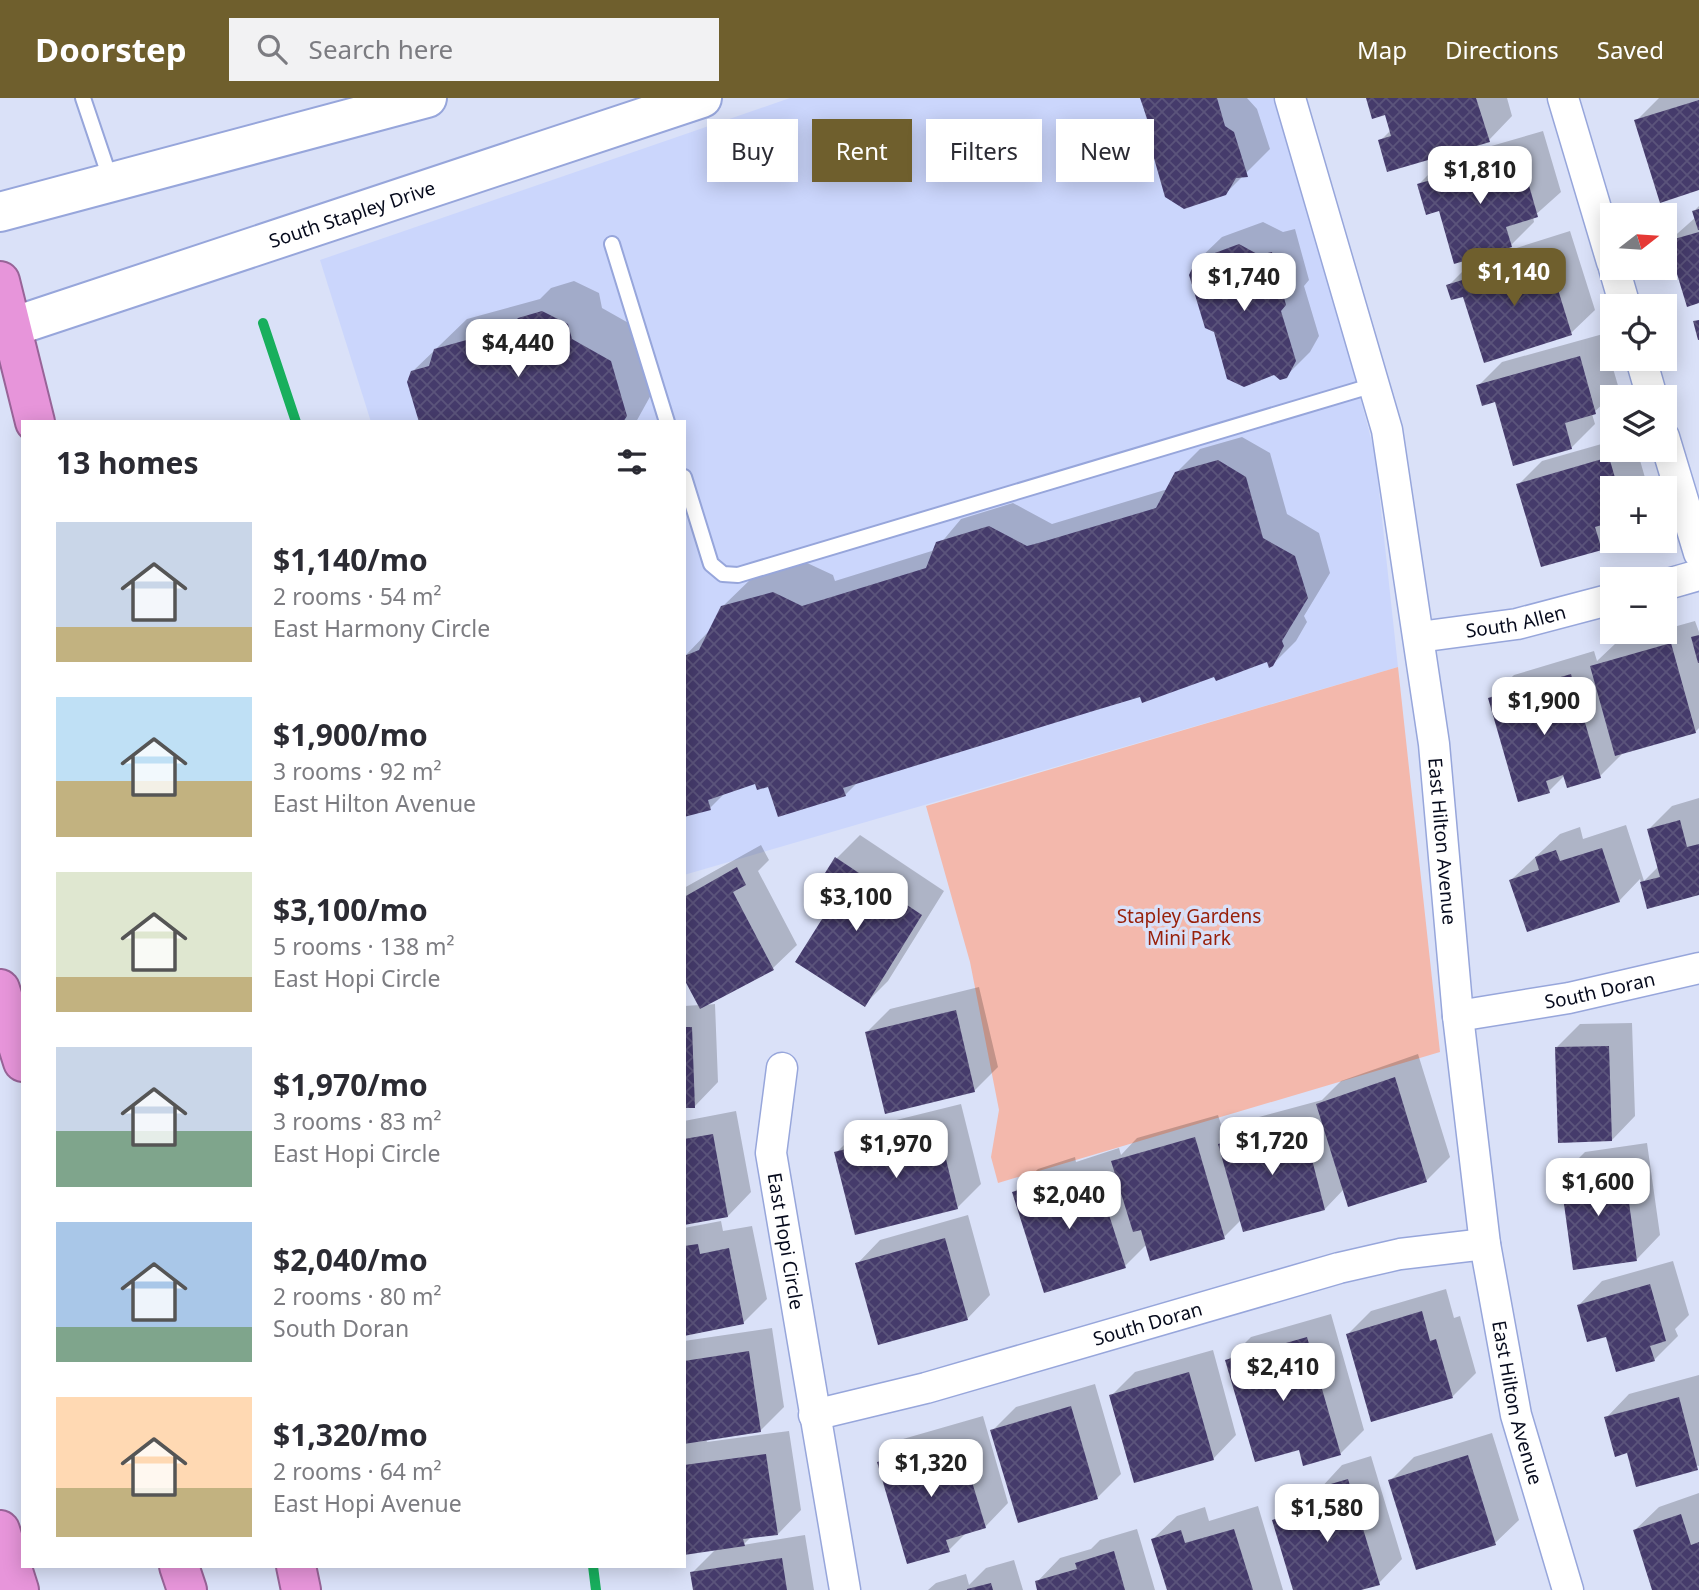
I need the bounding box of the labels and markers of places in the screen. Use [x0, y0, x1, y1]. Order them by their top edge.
pin: $1,810 [1423, 146, 1537, 206]
pin: $1,140 [1457, 248, 1571, 308]
pin: $1,740 [1187, 254, 1301, 313]
pin: $4,440 [461, 320, 575, 379]
pin: $1,900 [1487, 678, 1601, 737]
pin: $3,100 [799, 874, 913, 933]
pin: $1,720 [1215, 1118, 1329, 1177]
pin: $1,970 [839, 1121, 953, 1180]
pin: $1,600 [1541, 1158, 1655, 1218]
pin: $2,040 [1012, 1172, 1126, 1231]
pin: $2,410 [1226, 1344, 1340, 1403]
pin: $1,320 [874, 1440, 988, 1499]
pin: $1,580 [1270, 1484, 1384, 1544]

